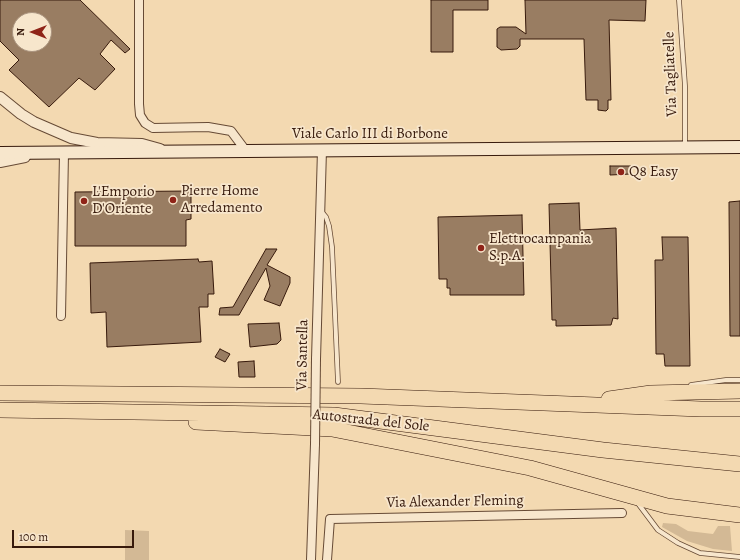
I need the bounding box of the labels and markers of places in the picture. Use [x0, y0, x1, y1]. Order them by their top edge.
place label: Q8 Easy [629, 163, 678, 181]
marker: Q8 Easy [616, 167, 626, 177]
place label: Pierre Home Arredamento [181, 182, 262, 217]
place label: L'Emporio D'Oriente [92, 183, 154, 218]
marker: Pierre Home Arredamento [168, 195, 178, 205]
marker: L'Emporio D'Oriente [79, 196, 89, 206]
place label: Elettrocampania S.p.A. [489, 230, 591, 265]
marker: Elettrocampania S.p.A. [476, 243, 486, 253]

